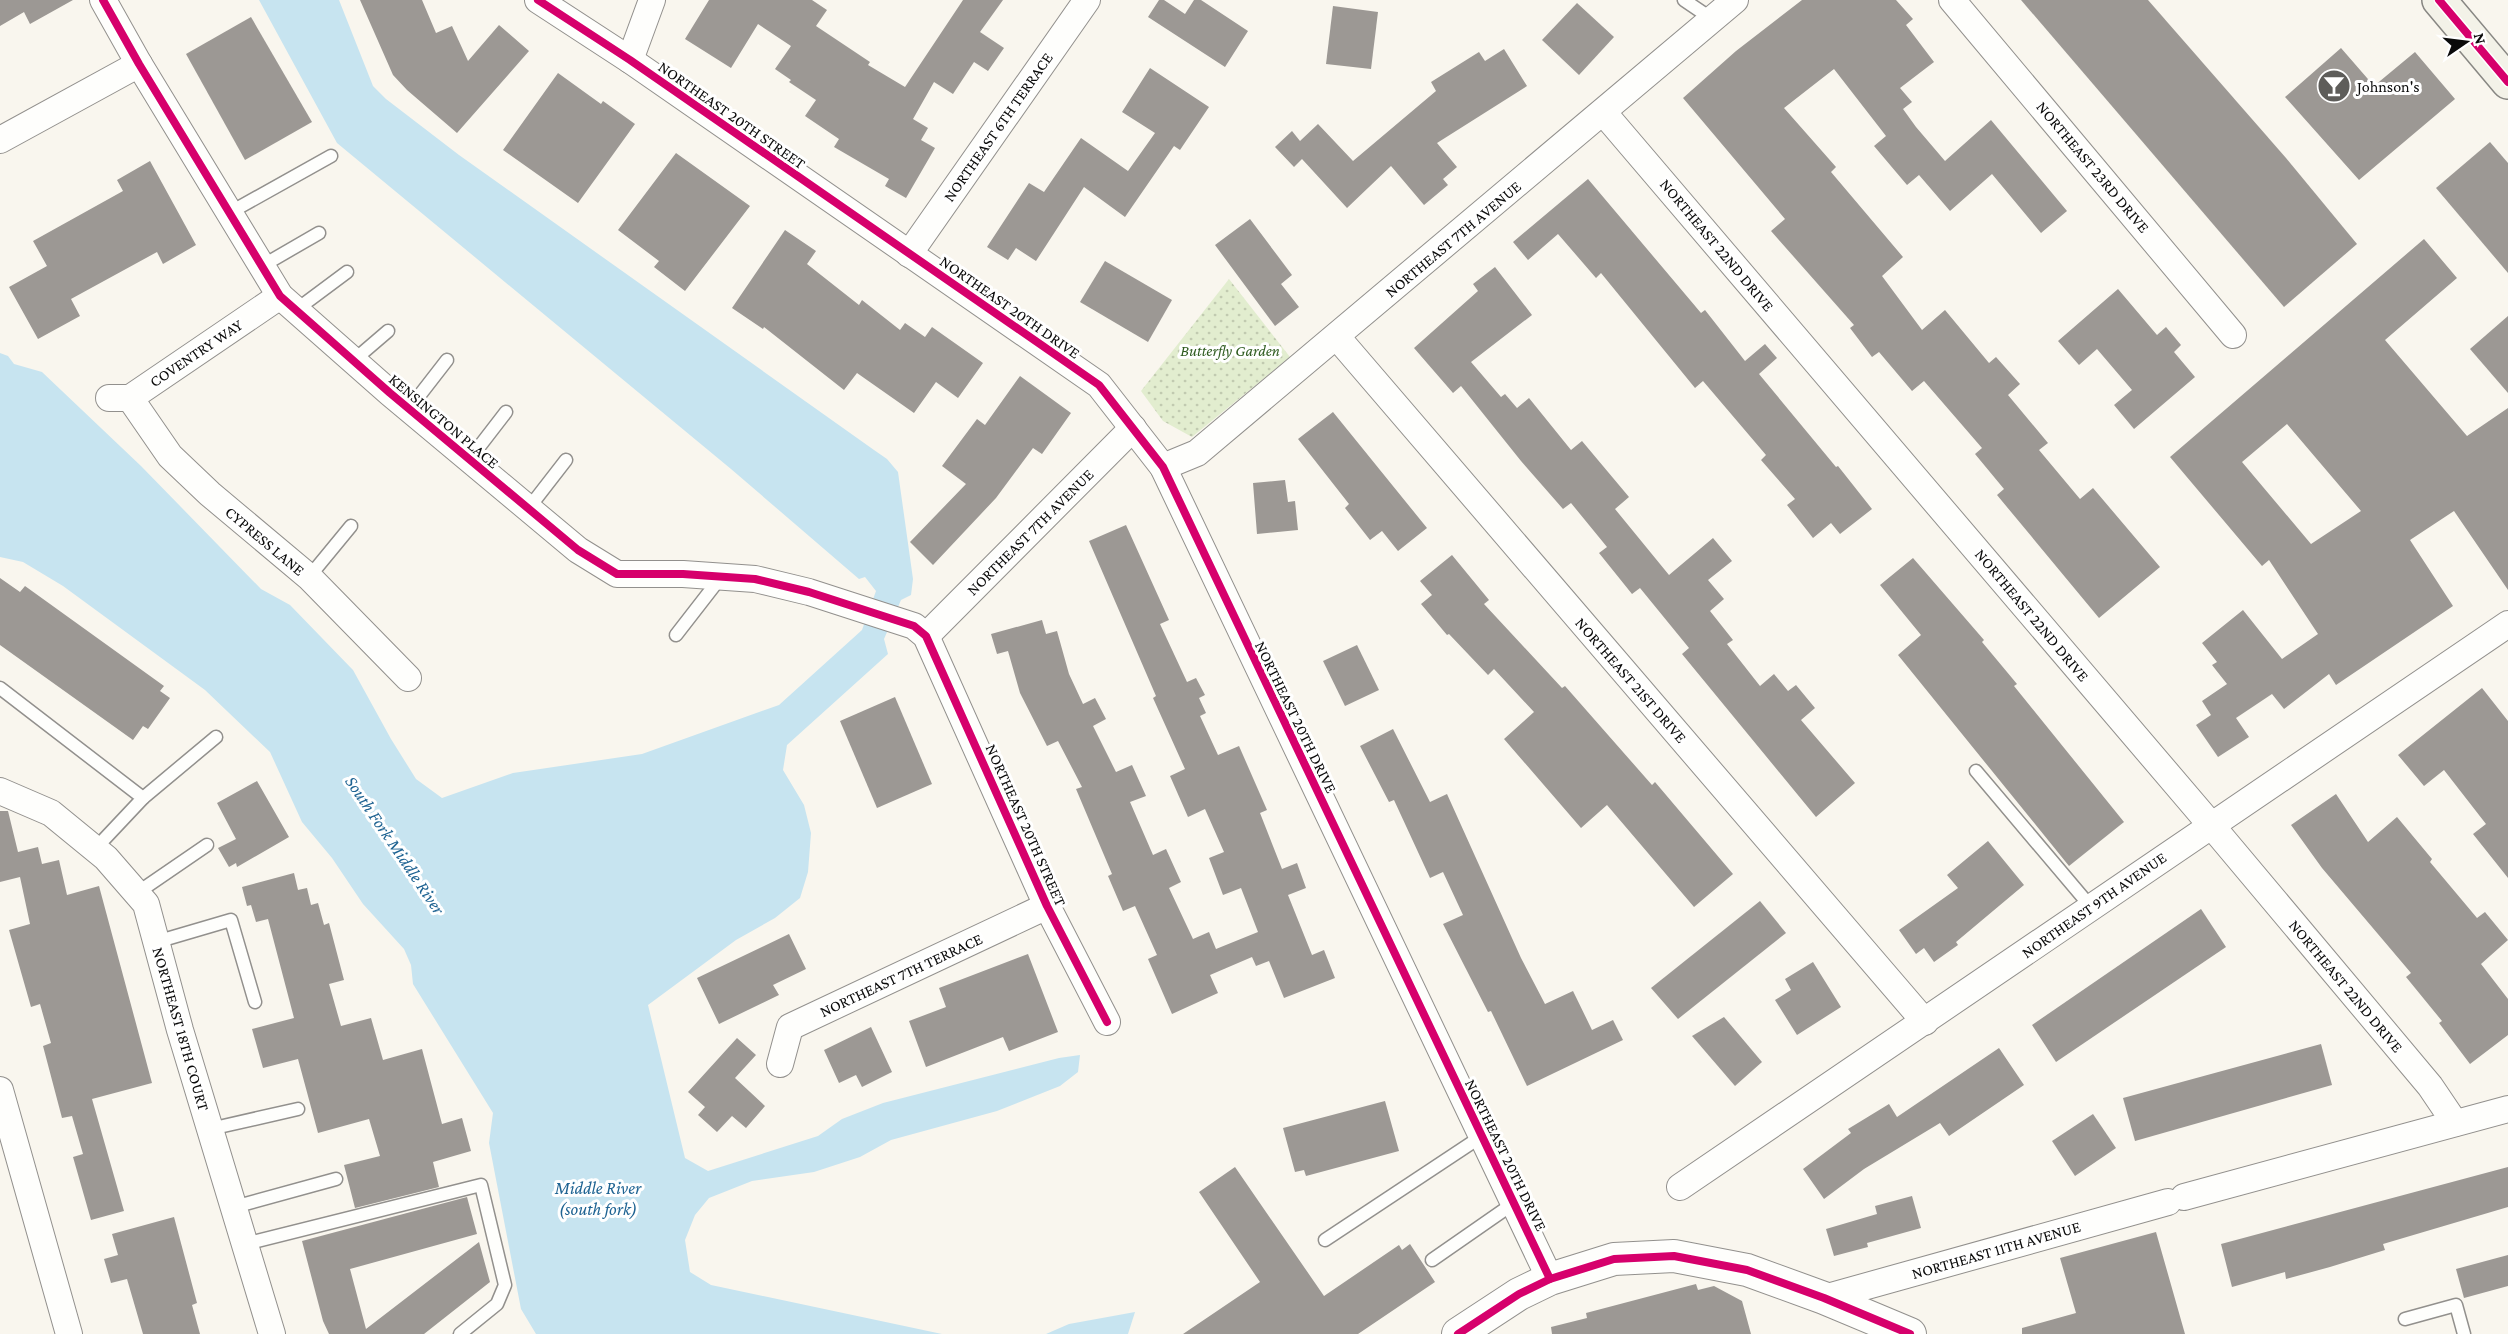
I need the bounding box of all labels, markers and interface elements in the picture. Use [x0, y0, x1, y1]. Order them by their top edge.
north arrow [2436, 12, 2496, 72]
text: N [2471, 31, 2490, 46]
street label: NORTHEAST 6TH TERRACE [940, 49, 1056, 205]
street label: NORTHEAST 20TH STREET [655, 58, 809, 172]
bar icon: Johnson's [2316, 68, 2352, 104]
place label: Johnson's [2355, 78, 2420, 96]
street label: NORTHEAST 23RD DRIVE [2033, 98, 2153, 236]
street label: NORTHEAST 22ND DRIVE [1657, 175, 1777, 315]
street label: NORTHEAST 7TH AVENUE [1382, 177, 1524, 301]
street label: NORTHEAST 20TH DRIVE [937, 252, 1083, 362]
street label: COVENTRY WAY [147, 315, 246, 390]
park label: Butterfly Garden [1180, 342, 1280, 360]
street label: KENSINGTON PLACE [386, 370, 502, 472]
street label: NORTHEAST 7TH AVENUE [963, 465, 1097, 599]
street label: CYPRESS LANE [222, 503, 308, 579]
street label: NORTHEAST 22ND DRIVE [1972, 545, 2092, 685]
street label: NORTHEAST 21ST DRIVE [1572, 614, 1690, 746]
street label: NORTHEAST 20TH DRIVE [1252, 638, 1340, 796]
street label: NORTHEAST 20TH STREET [983, 741, 1070, 909]
water label: South Fork Middle River [341, 772, 449, 919]
street label: NORTHEAST 9TH AVENUE [2019, 848, 2170, 961]
street label: NORTHEAST 22ND DRIVE [2286, 916, 2406, 1056]
street label: NORTHEAST 7TH TERRACE [817, 930, 985, 1020]
street label: NORTHEAST 18TH COURT [149, 945, 213, 1113]
street label: NORTHEAST 20TH DRIVE [1462, 1076, 1550, 1234]
water label: Middle River (south fork) [554, 1178, 642, 1220]
street label: NORTHEAST 11TH AVENUE [1910, 1218, 2083, 1282]

